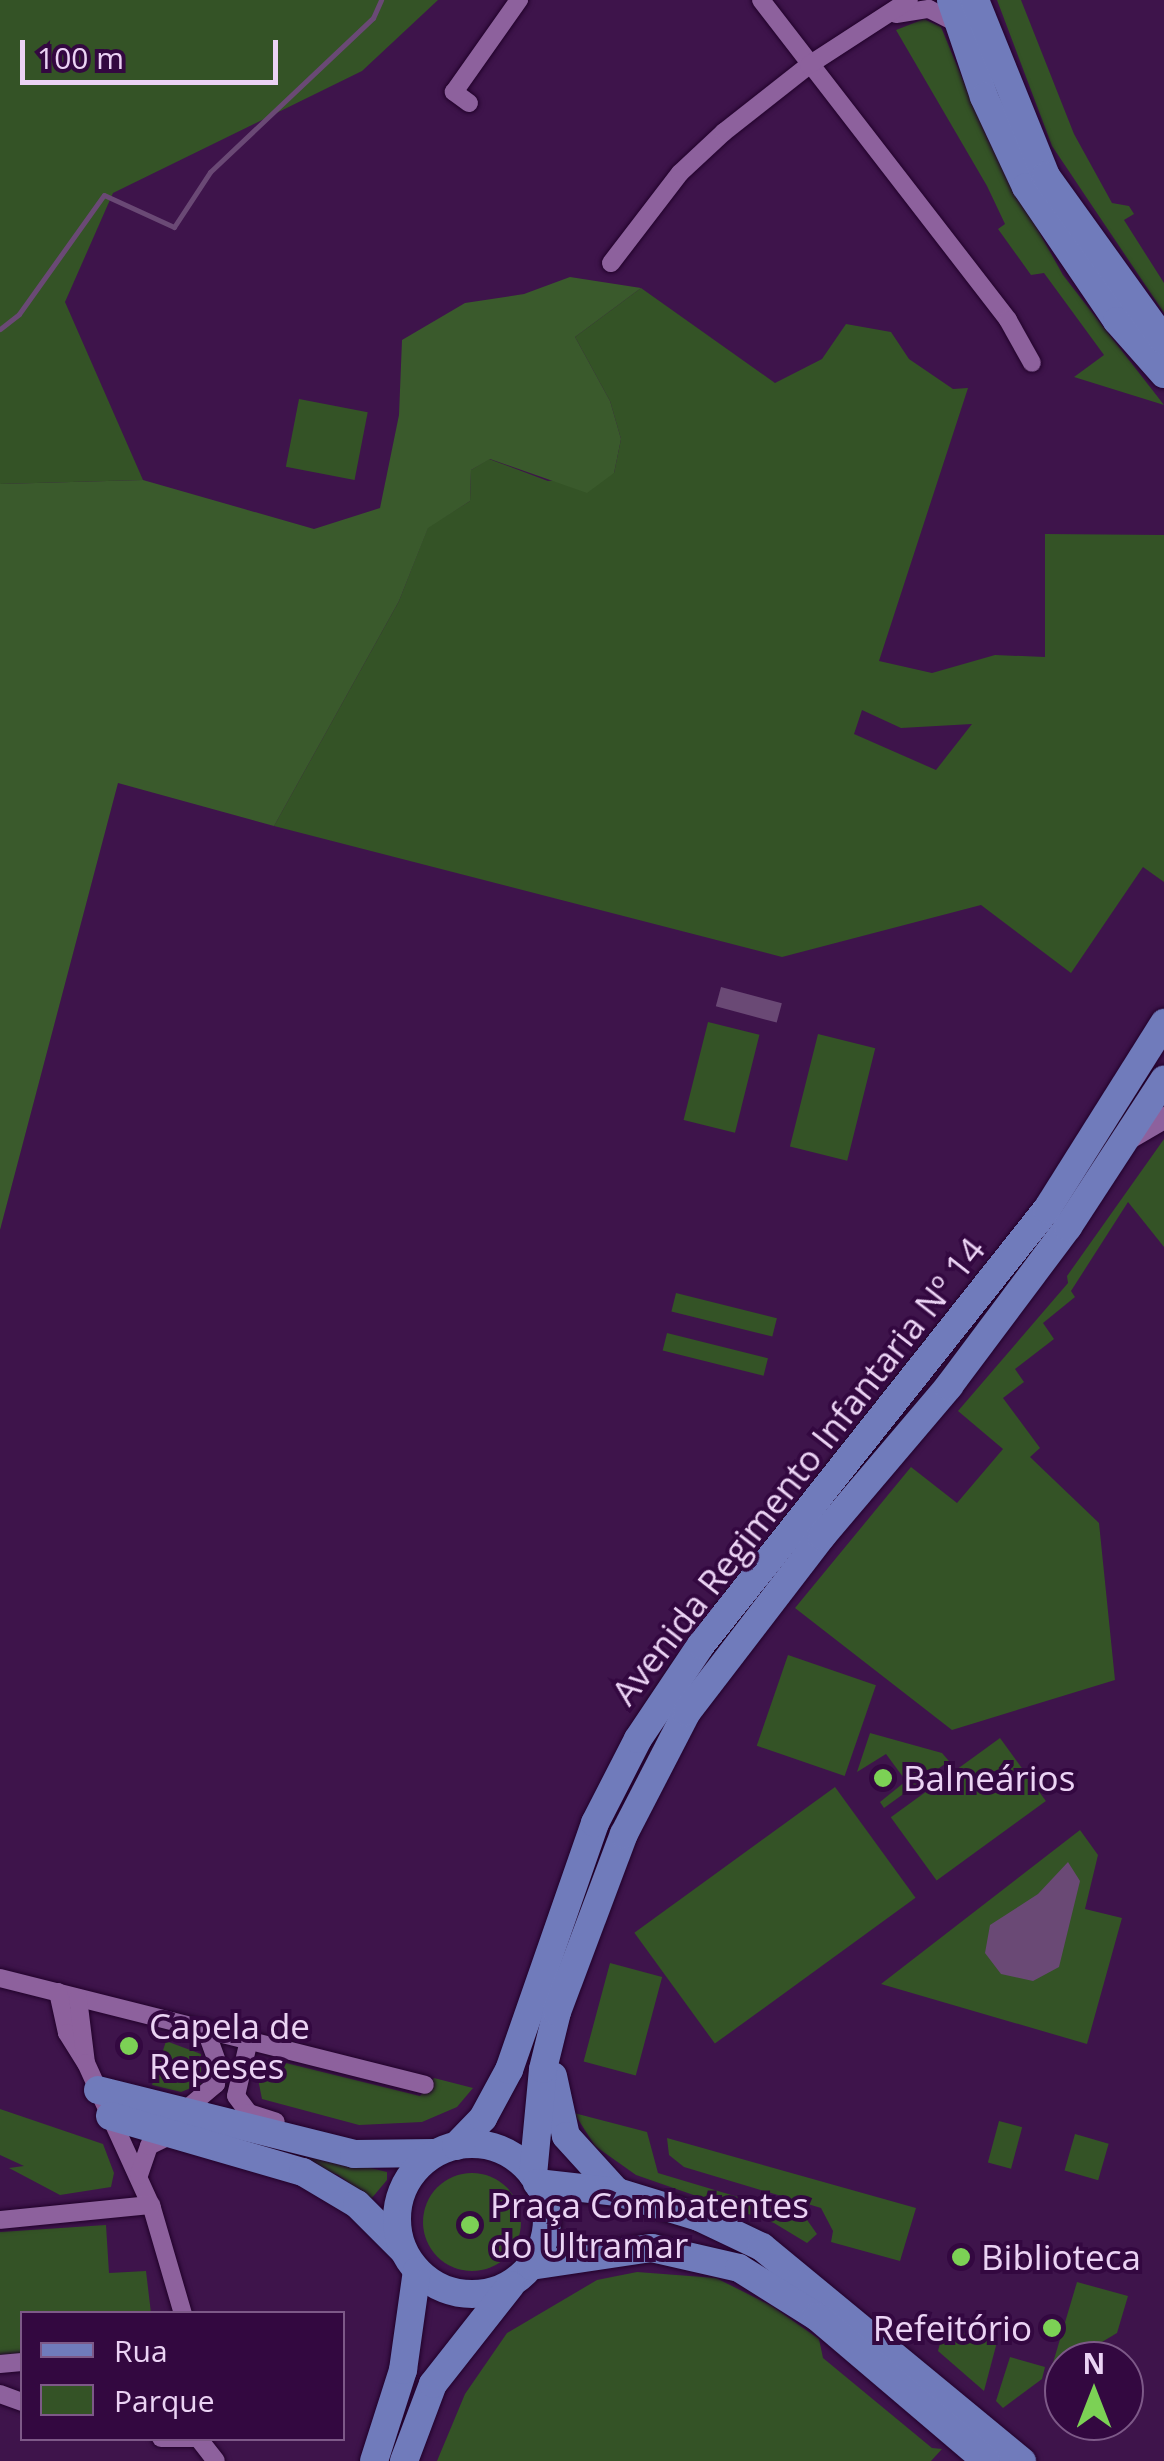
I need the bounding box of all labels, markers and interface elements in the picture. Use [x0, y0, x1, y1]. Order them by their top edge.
scale bar [25, 20, 282, 82]
text: 100 m [37, 37, 124, 78]
street label: Avenida Regimento Infantaria Nº 14 [603, 1229, 993, 1713]
place label: Balneários [903, 1757, 1075, 1799]
marker: Balneários [872, 1767, 894, 1789]
place label: Capela de Repeses [149, 2005, 310, 2087]
marker: Capela de Repeses [118, 2035, 140, 2057]
place label: Praça Combatentes do Ultramar [490, 2184, 809, 2266]
marker: Praça Combatentes do Ultramar [459, 2214, 481, 2236]
place label: Biblioteca [981, 2236, 1141, 2278]
marker: Biblioteca [950, 2246, 972, 2268]
place label: Refeitório [873, 2307, 1032, 2349]
legend [20, 2311, 345, 2441]
marker: Refeitório [1041, 2317, 1063, 2339]
text: Rua [114, 2330, 168, 2371]
north arrow [1044, 2341, 1144, 2441]
text: N [1083, 2344, 1105, 2382]
text: Parque [114, 2380, 215, 2421]

